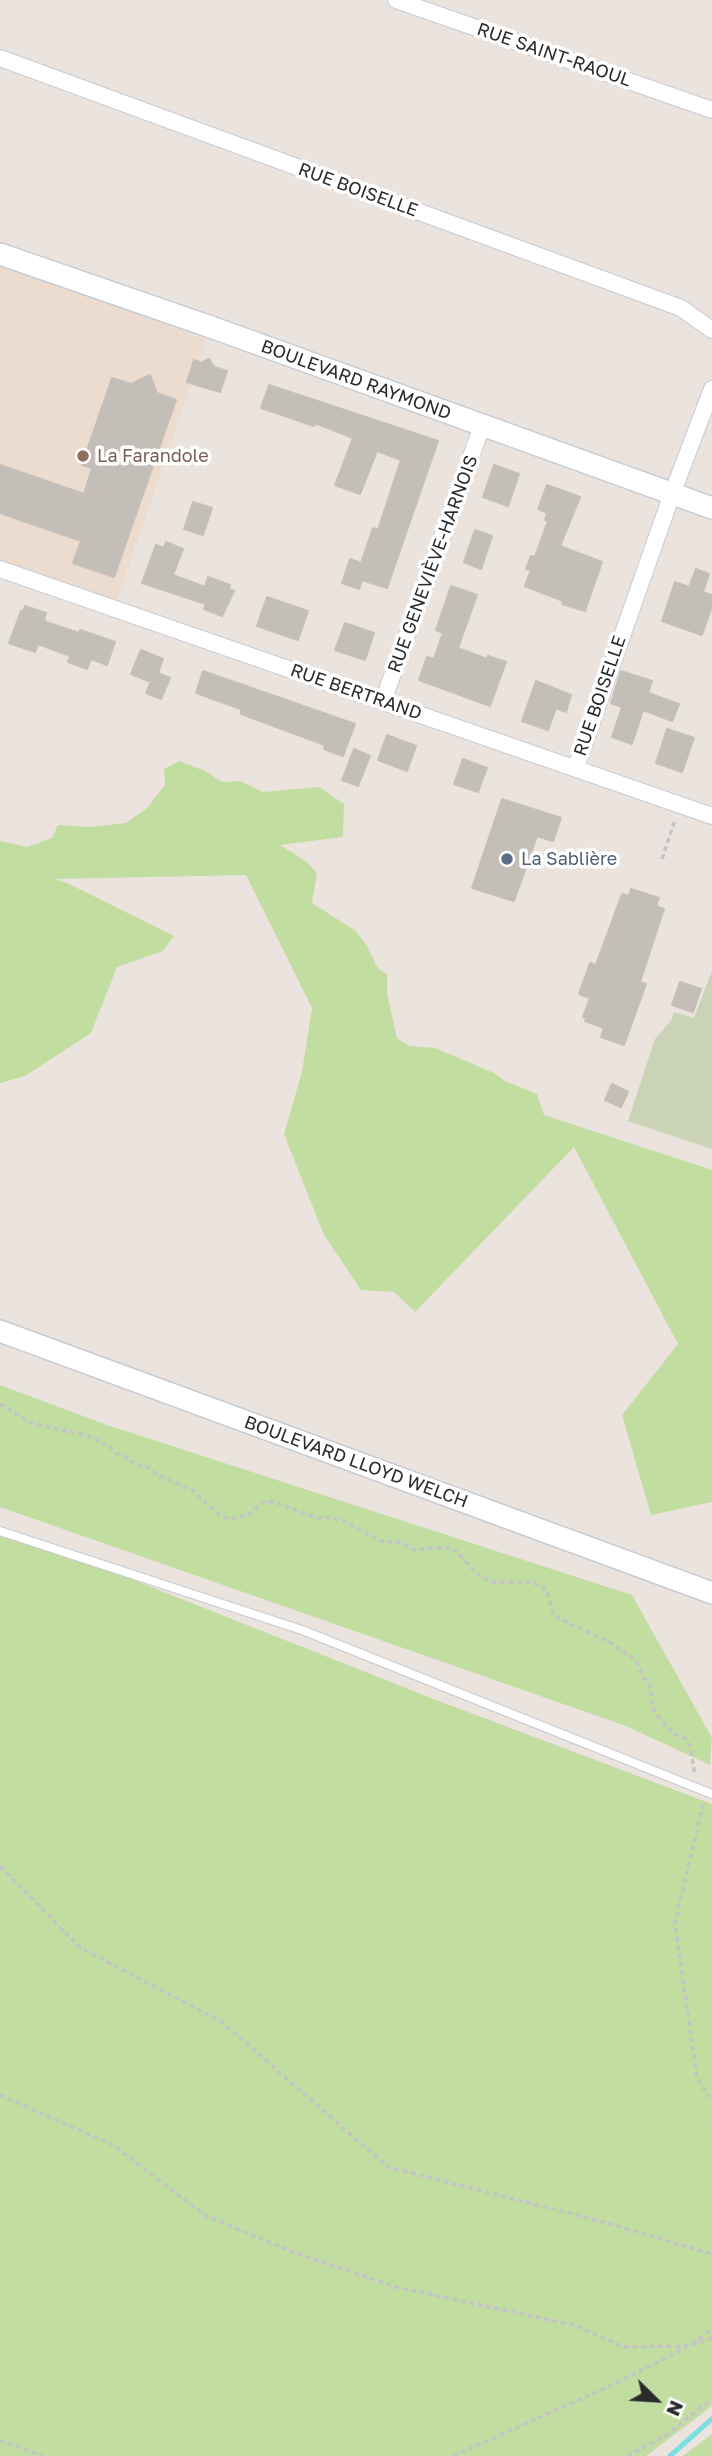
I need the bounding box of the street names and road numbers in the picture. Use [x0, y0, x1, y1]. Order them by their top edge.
street label: RUE SAINT-RAOUL [474, 18, 634, 92]
street label: RUE BOISELLE [295, 158, 421, 222]
street label: BOULEVARD RAYMOND [258, 336, 454, 424]
street label: RUE GENEVIÈVE-HARNOIS [384, 452, 482, 676]
street label: RUE BOISELLE [569, 633, 631, 759]
street label: RUE BERTRAND [287, 659, 425, 725]
street label: BOULEVARD LLOYD WELCH [241, 1411, 471, 1513]

